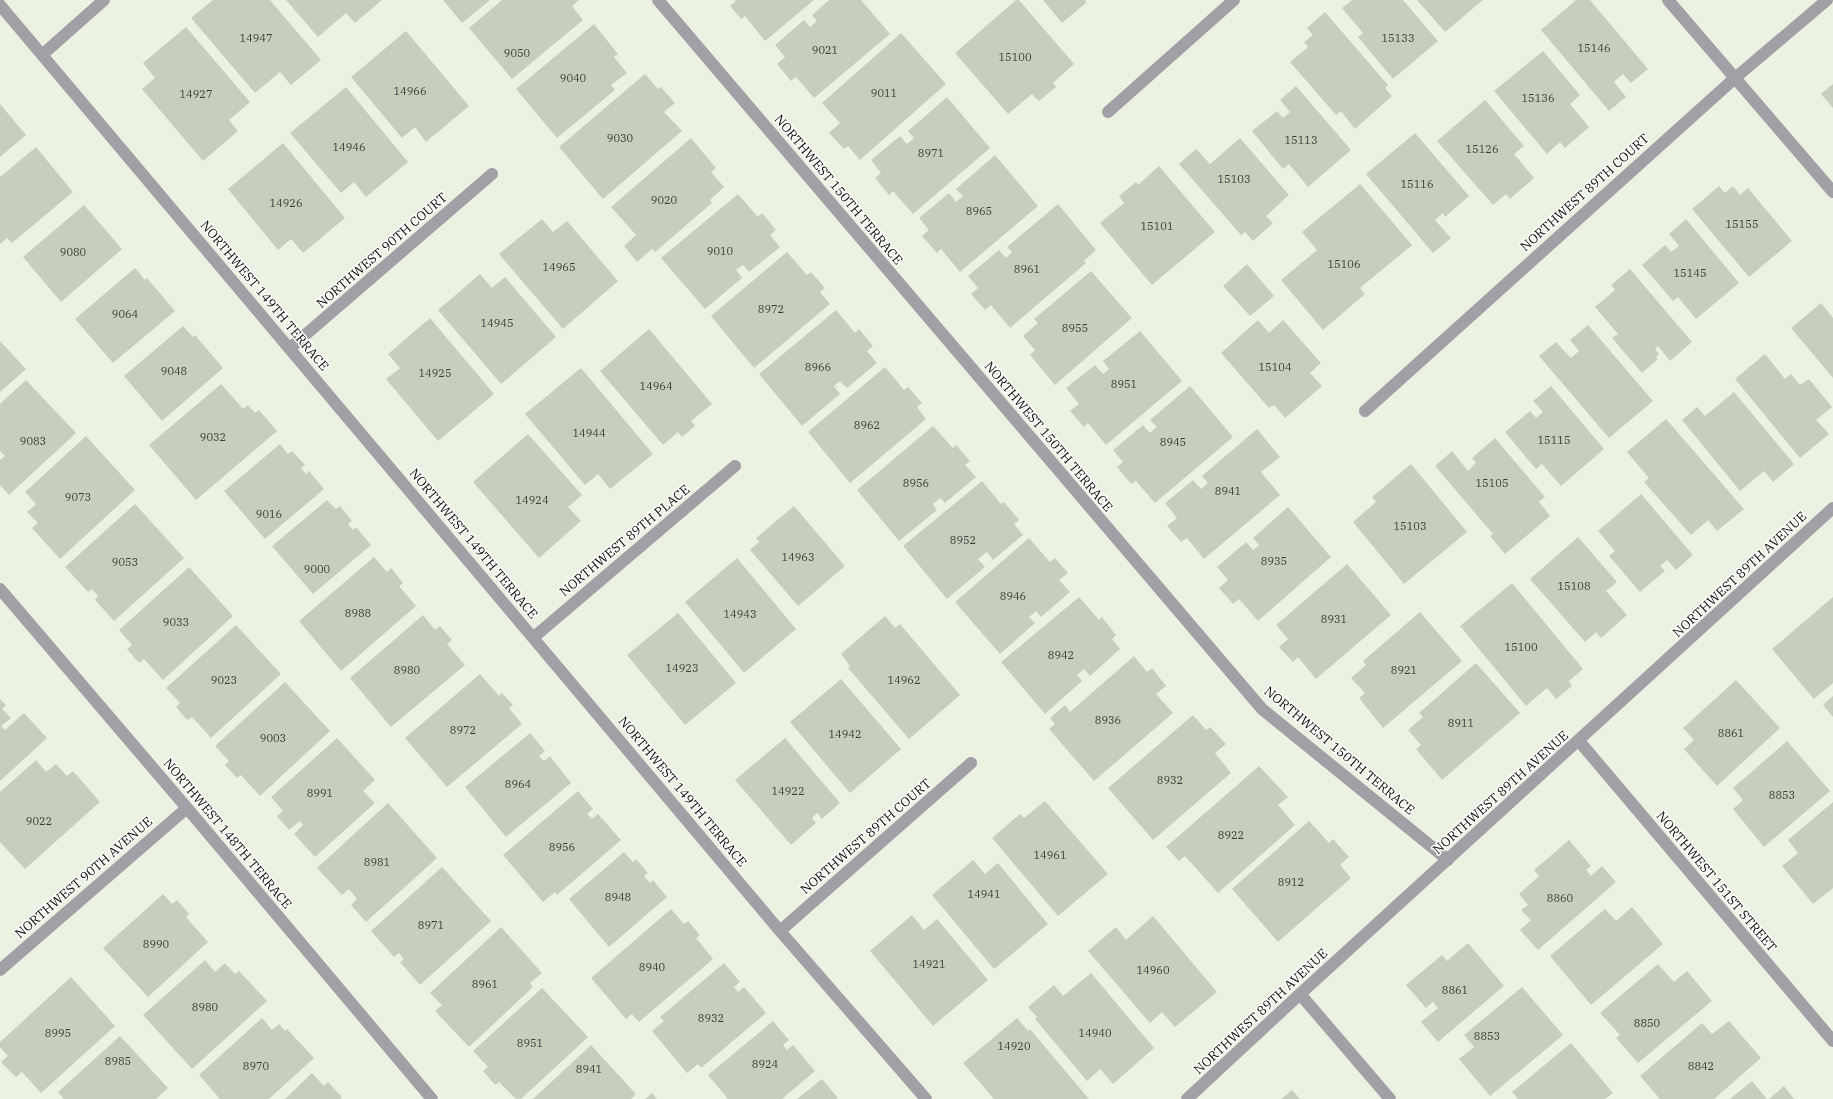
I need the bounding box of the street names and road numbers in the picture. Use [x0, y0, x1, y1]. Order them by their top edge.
street label: NORTHWEST 150TH TERRACE [771, 112, 905, 268]
street label: NORTHWEST 89TH COURT [1517, 131, 1653, 255]
street label: NORTHWEST 90TH COURT [314, 190, 450, 312]
street label: NORTHWEST 149TH TERRACE [197, 218, 331, 374]
street label: NORTHWEST 150TH TERRACE [981, 359, 1115, 515]
street label: NORTHWEST 149TH TERRACE [406, 466, 540, 622]
street label: NORTHWEST 89TH PLACE [557, 482, 693, 600]
street label: NORTHWEST 89TH AVENUE [1670, 509, 1810, 641]
street label: NORTHWEST 150TH TERRACE [1261, 684, 1417, 818]
street label: NORTHWEST 149TH TERRACE [615, 714, 749, 870]
street label: NORTHWEST 89TH AVENUE [1430, 728, 1572, 858]
street label: NORTHWEST 148TH TERRACE [160, 756, 294, 912]
street label: NORTHWEST 89TH COURT [798, 776, 934, 898]
street label: NORTHWEST 151ST STREET [1653, 809, 1779, 955]
street label: NORTHWEST 90TH AVENUE [12, 814, 156, 942]
street label: NORTHWEST 89TH AVENUE [1191, 946, 1331, 1078]

